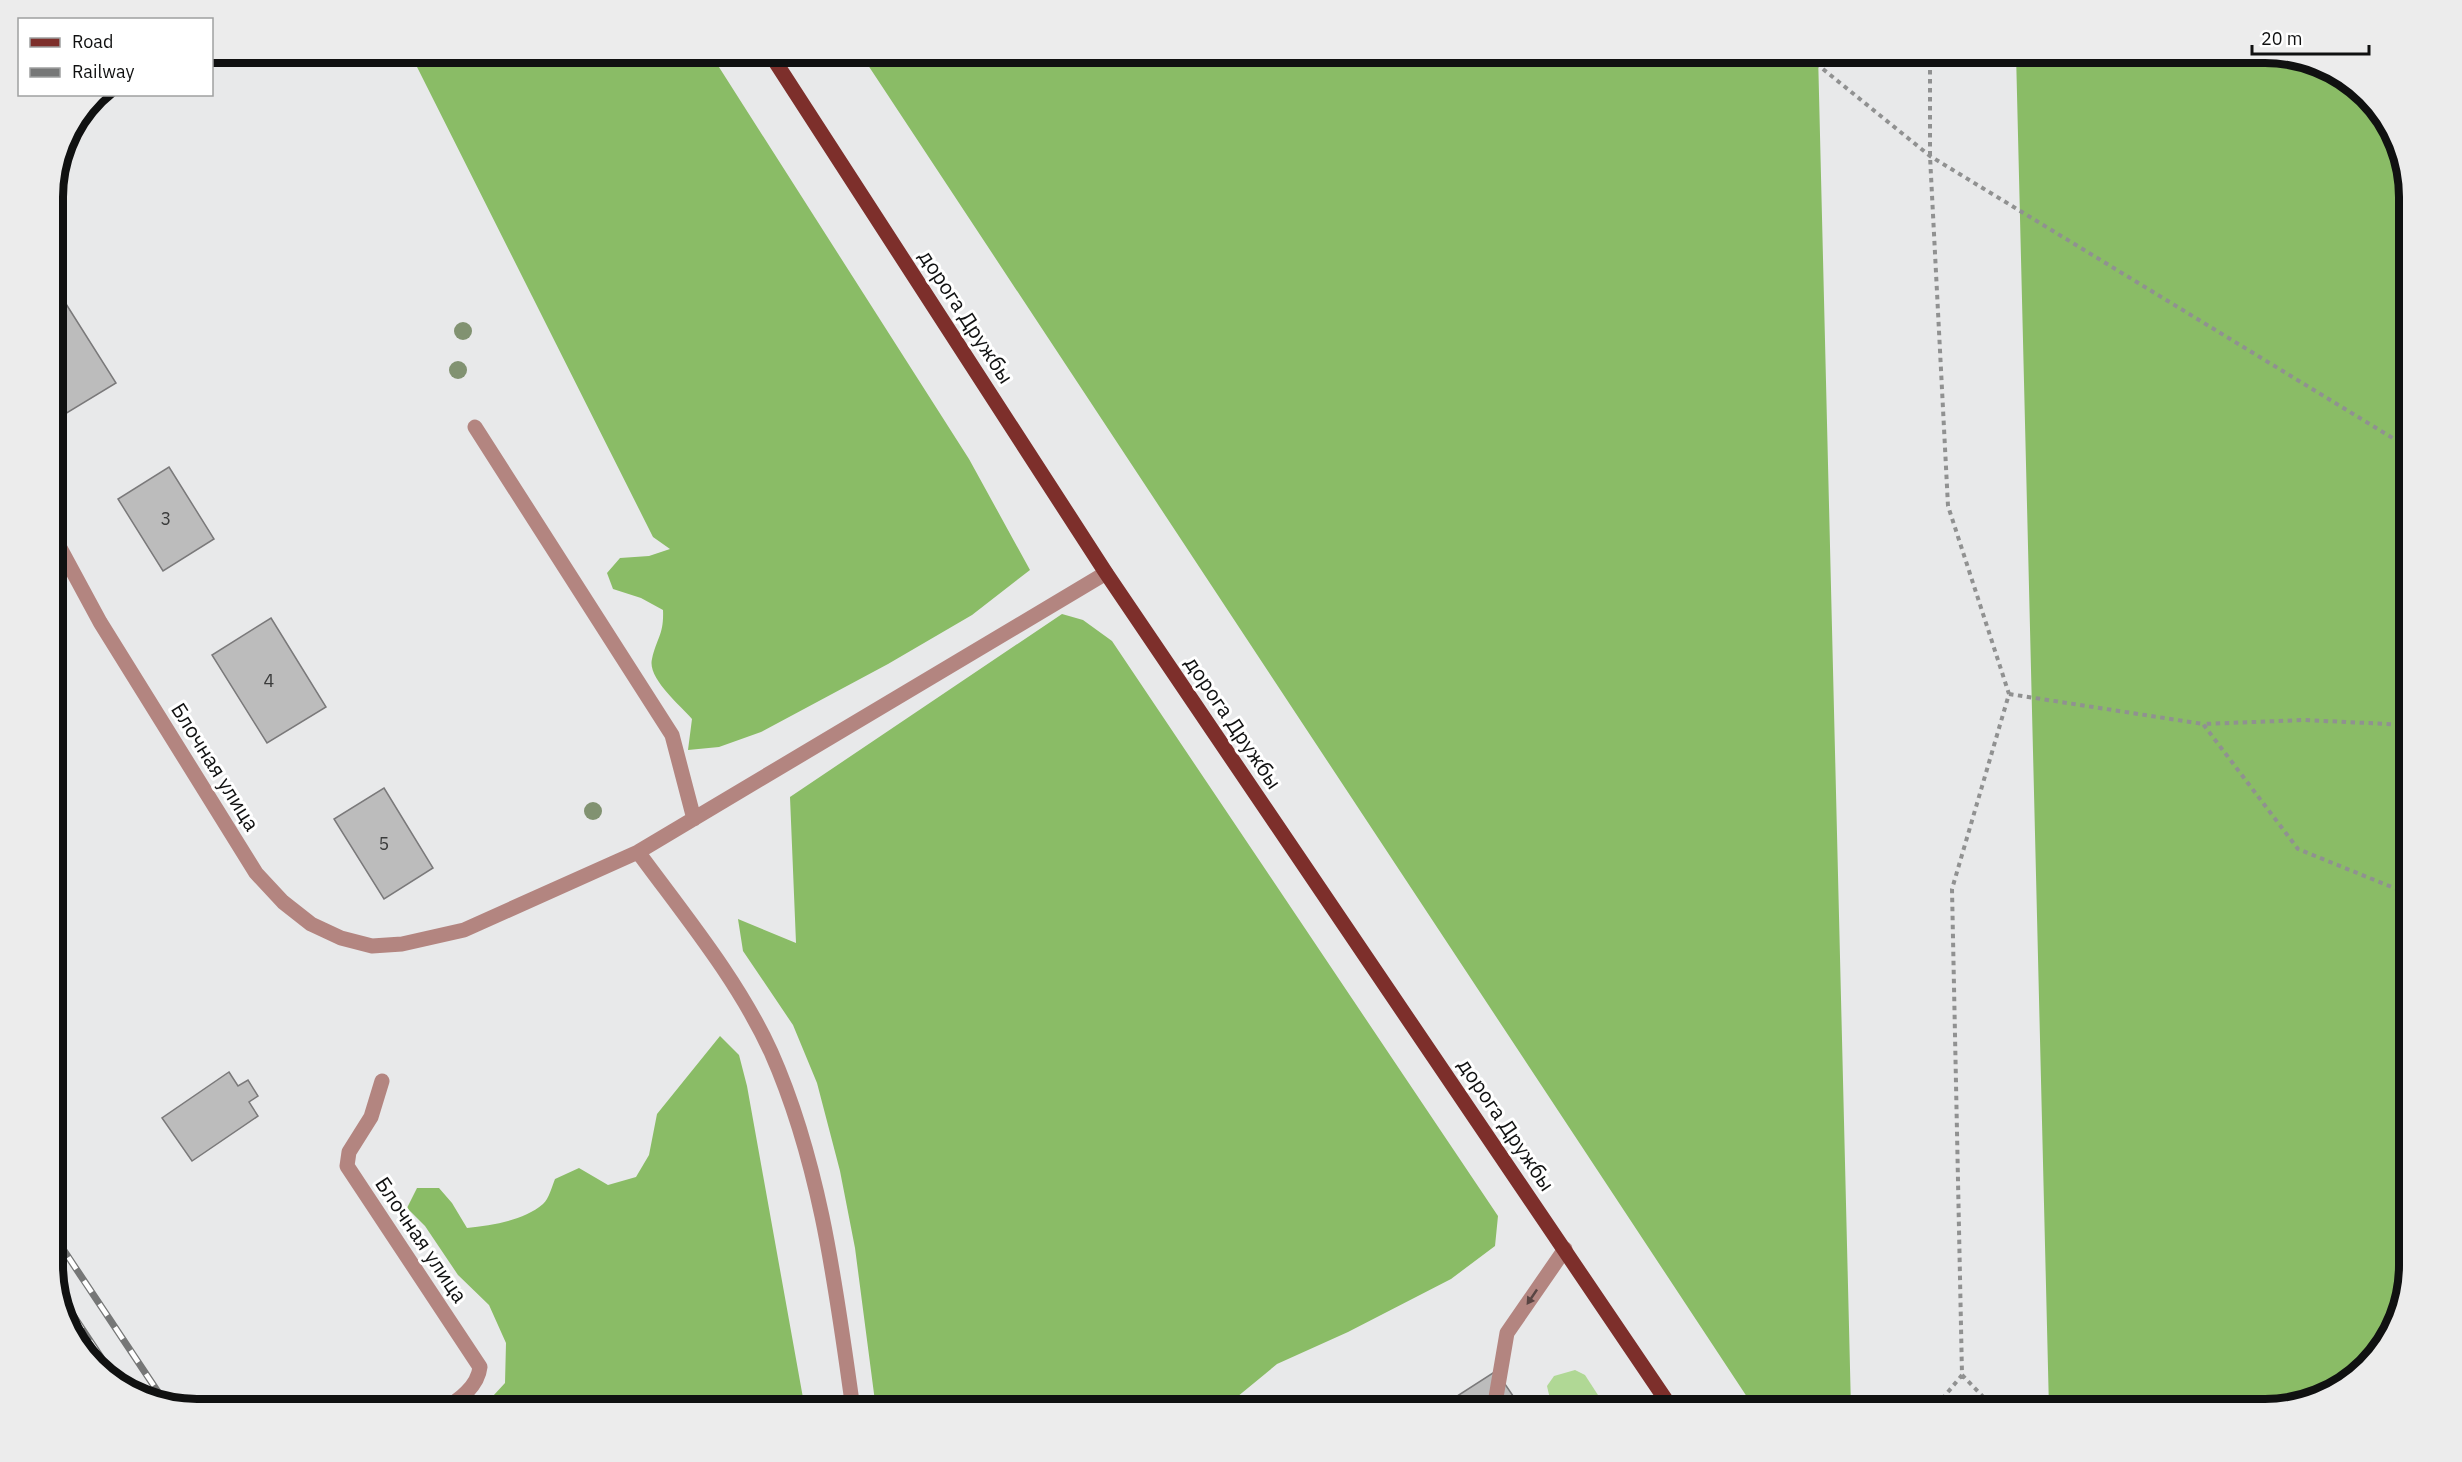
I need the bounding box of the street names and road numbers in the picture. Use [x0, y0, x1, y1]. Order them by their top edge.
street label: дорога Дружбы [913, 244, 1021, 389]
street label: дорога Дружбы [1179, 651, 1289, 794]
street label: Блочная улица [165, 697, 266, 836]
street label: дорога Дружбы [1452, 1053, 1562, 1196]
street label: Блочная улица [369, 1171, 474, 1308]

